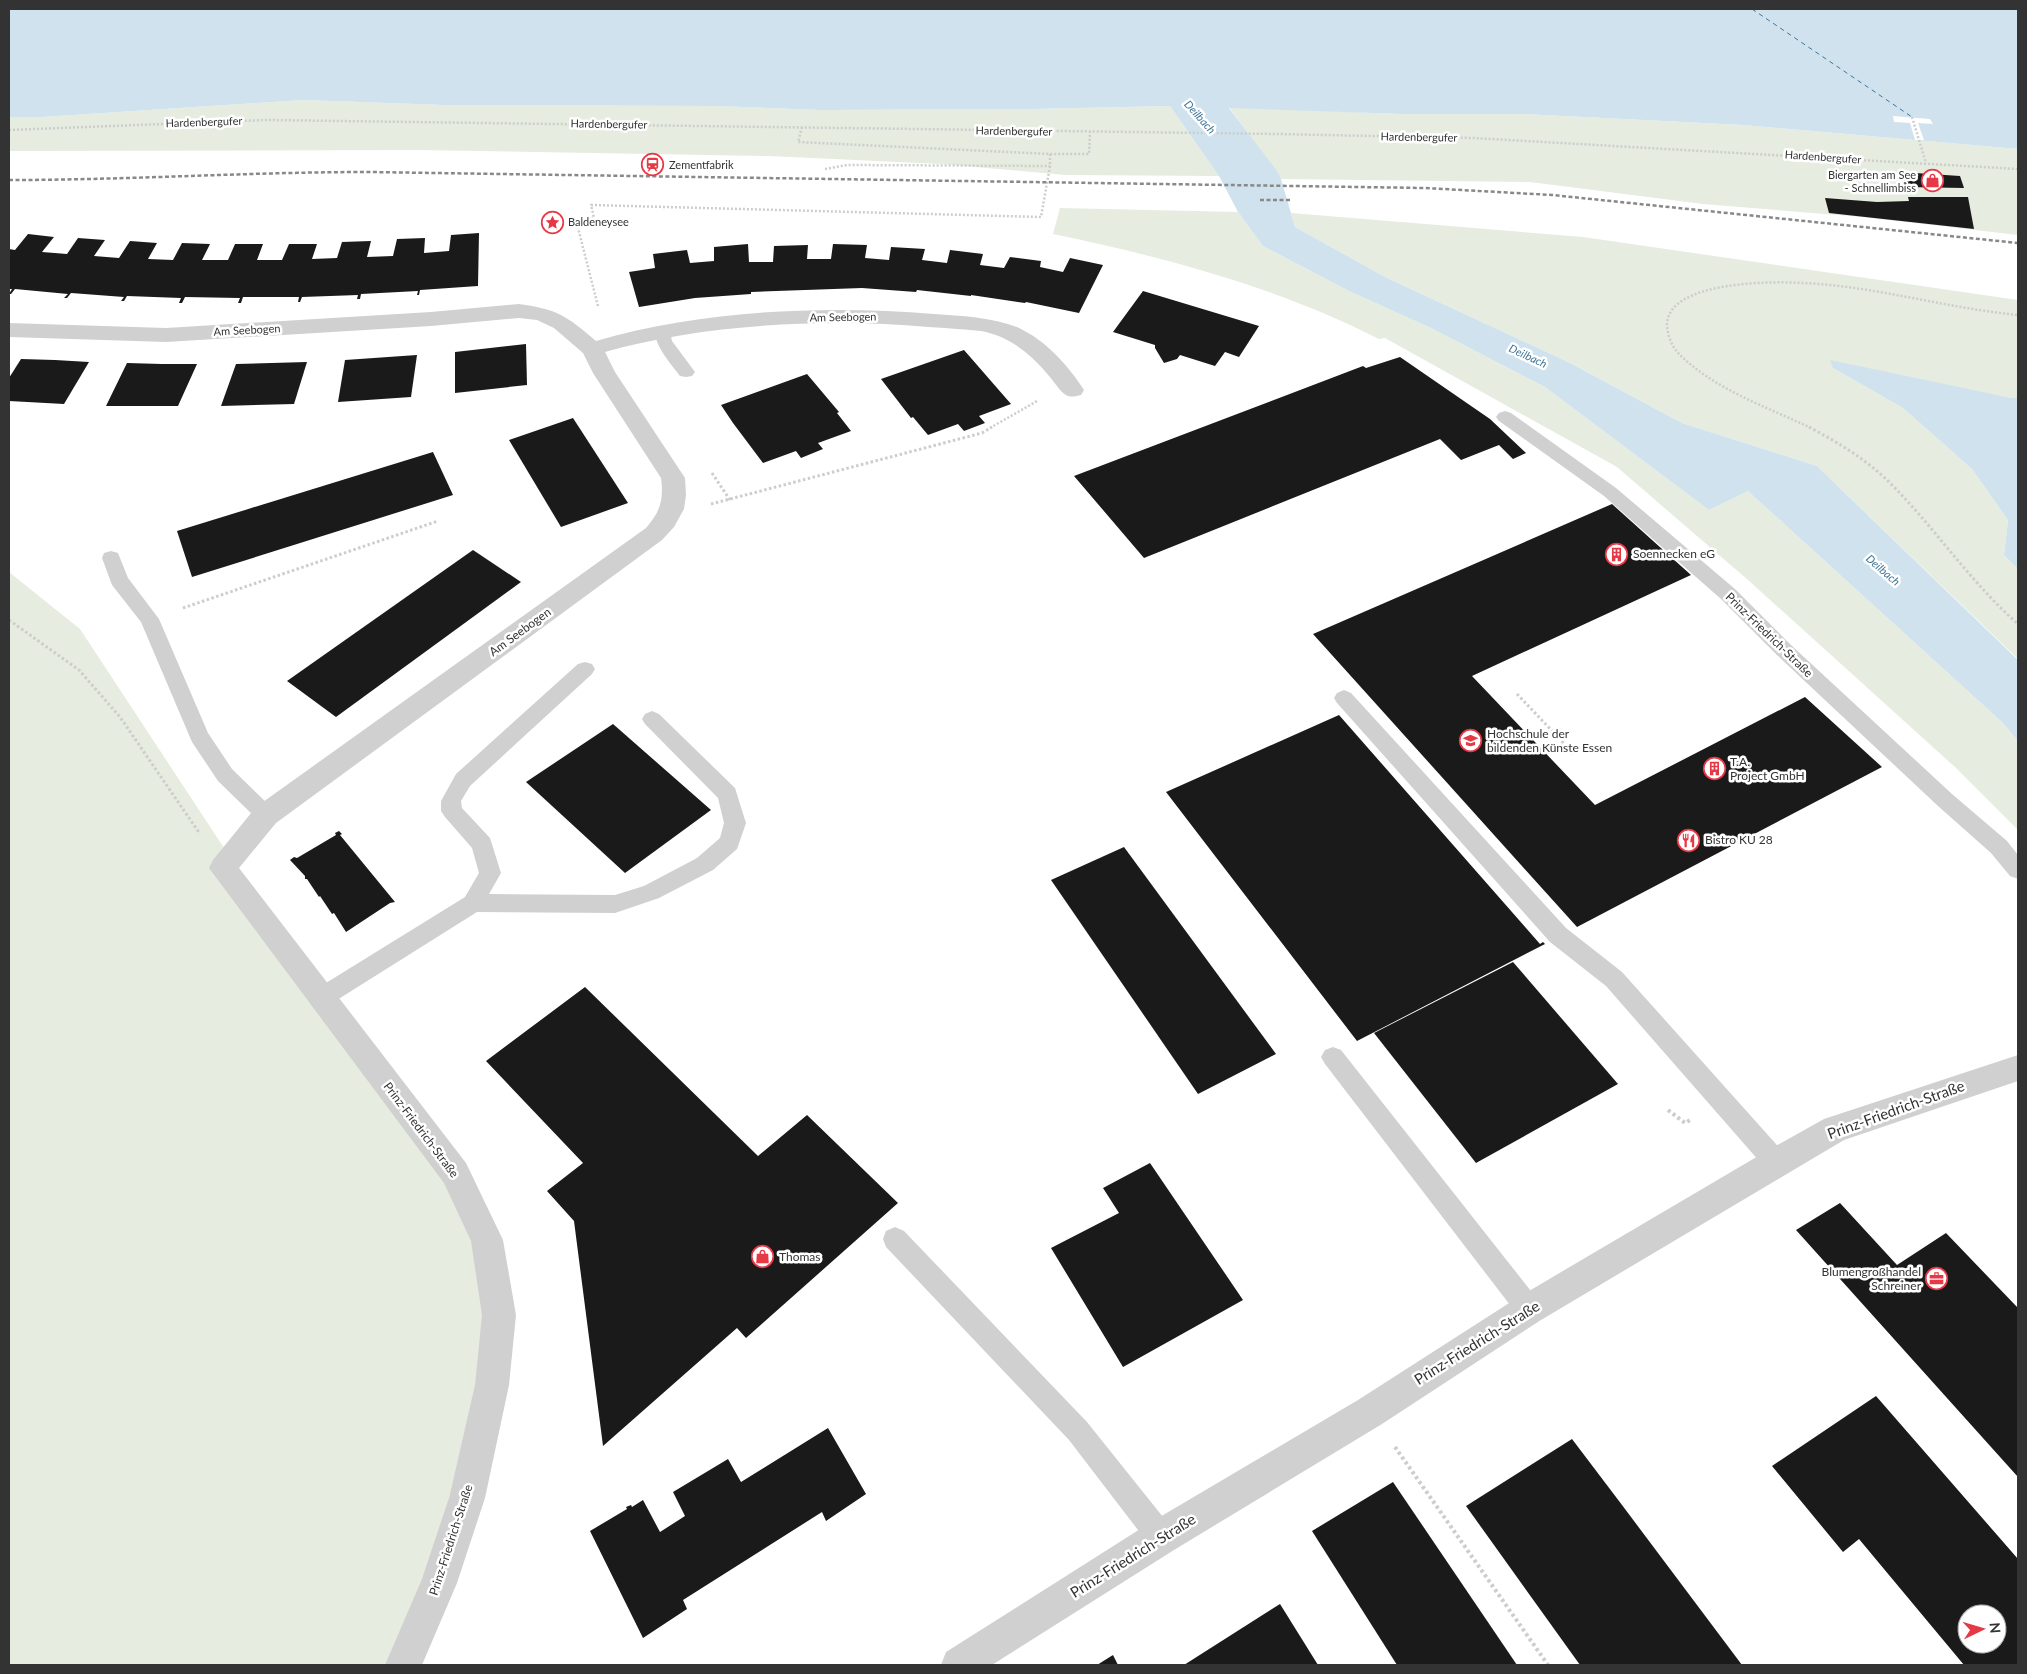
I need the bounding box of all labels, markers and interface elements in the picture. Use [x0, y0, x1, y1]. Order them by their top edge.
water label: Deilbach [1182, 97, 1219, 136]
street label: Hardenbergufer [165, 114, 243, 129]
street label: Hardenbergufer [571, 116, 648, 131]
street label: Hardenbergufer [976, 123, 1053, 138]
street label: Hardenbergufer [1381, 129, 1458, 144]
street label: Hardenbergufer [1784, 147, 1862, 166]
station icon: Zementfabrik [641, 153, 665, 177]
place label: Zementfabrik [669, 158, 734, 171]
place label: Biergarten am See - Schnellimbiss [1828, 168, 1916, 194]
shop icon: Biergarten am See - Schnellimbiss [1920, 169, 1944, 193]
place icon: Baldeneysee [540, 210, 564, 234]
place label: Baldeneysee [568, 215, 629, 228]
street label: Am Seebogen [809, 309, 876, 324]
street label: Am Seebogen [213, 321, 281, 338]
water label: Deilbach [1507, 341, 1549, 370]
building icon: Soennecken eG [1605, 542, 1629, 566]
place label: Soennecken eG [1633, 546, 1715, 561]
water label: Deilbach [1864, 552, 1903, 588]
street label: Prinz-Friedrich-Straße [1723, 589, 1816, 680]
street label: Am Seebogen [486, 604, 554, 659]
place label: Hochschule der bildenden Künste Essen [1487, 726, 1612, 755]
school or university icon: Hochschule der bildenden Künste Essen [1459, 729, 1483, 753]
place label: T.A. Project GmbH [1730, 754, 1805, 783]
building icon: T.A. Project GmbH [1702, 757, 1726, 781]
restaurant icon: Bistro KU 28 [1677, 828, 1701, 852]
place label: Bistro KU 28 [1705, 832, 1773, 847]
street label: Prinz-Friedrich-Straße [1825, 1076, 1967, 1142]
street label: Prinz-Friedrich-Straße [381, 1079, 462, 1180]
shop icon: Thomas [751, 1245, 775, 1269]
place label: Thomas [779, 1249, 821, 1264]
place label: Blumengroßhandel Schreiner [1822, 1264, 1922, 1293]
office icon: Blumengroßhandel Schreiner [1925, 1267, 1949, 1291]
street label: Prinz-Friedrich-Straße [1410, 1296, 1543, 1388]
street label: Prinz-Friedrich-Straße [426, 1483, 476, 1597]
street label: Prinz-Friedrich-Straße [1066, 1509, 1199, 1601]
north arrow [1957, 1604, 2007, 1654]
text: N [1987, 1622, 2004, 1634]

